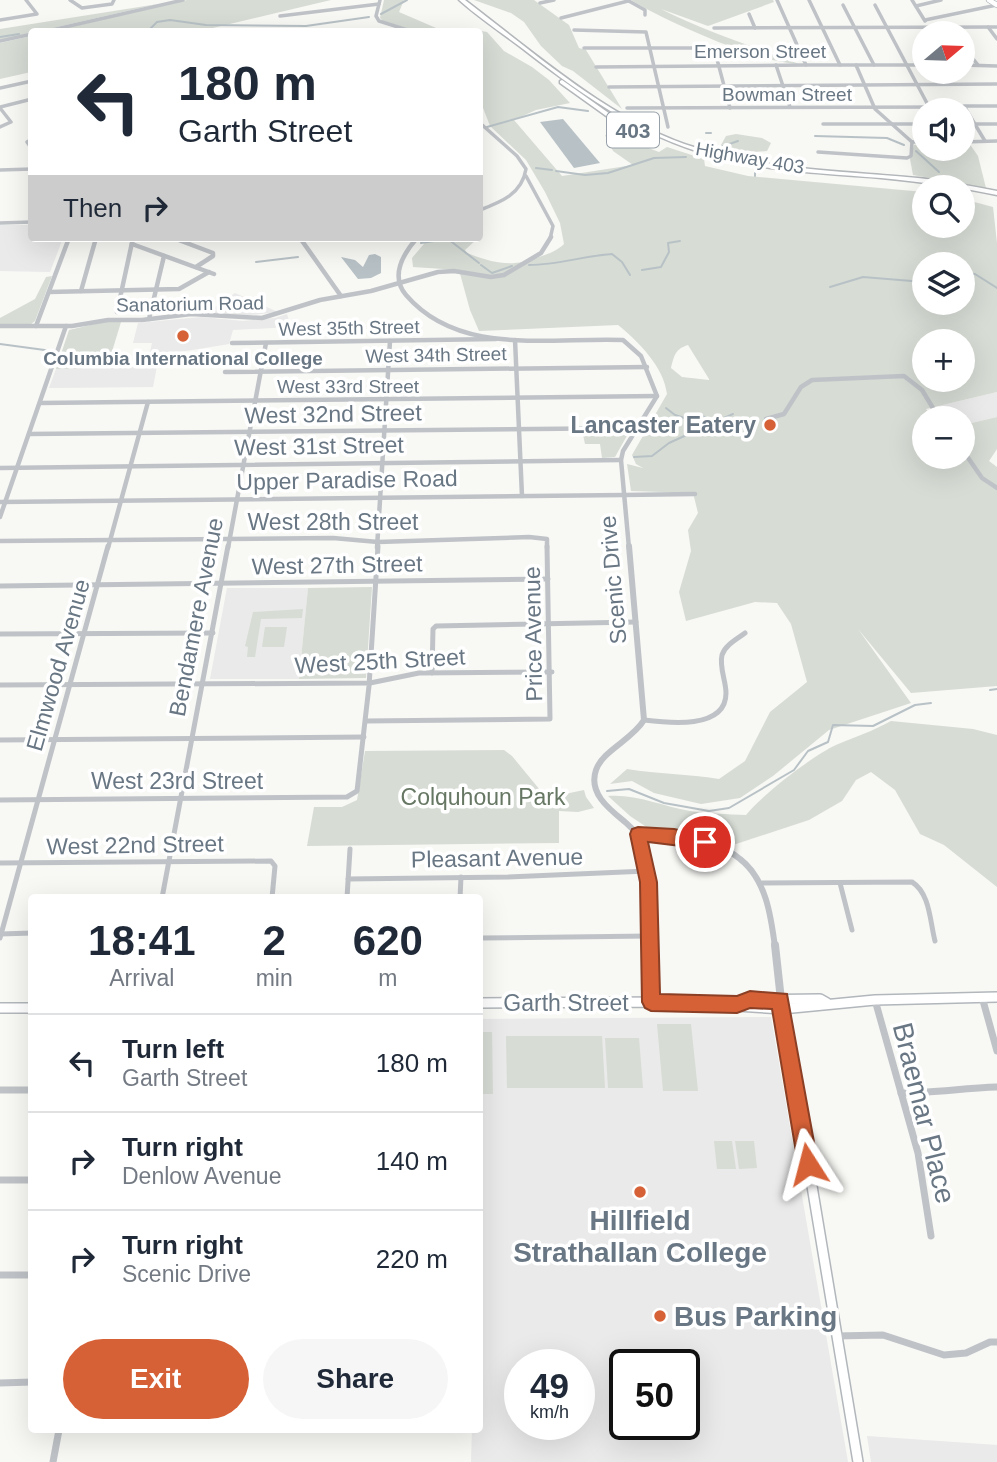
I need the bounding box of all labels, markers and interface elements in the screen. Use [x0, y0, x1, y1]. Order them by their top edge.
north arrow [912, 21, 975, 84]
map controls [912, 21, 975, 469]
street label: Emerson Street [694, 41, 827, 62]
icon: left [63, 56, 154, 147]
text: 180 m [178, 56, 317, 110]
street label: Bowman Street [722, 84, 853, 105]
button: sound [912, 98, 975, 161]
text: Garth Street [178, 113, 352, 149]
road number: 403 [607, 113, 659, 148]
street label: Highway 403 [694, 138, 806, 178]
button: search [912, 175, 975, 238]
icon: right [136, 189, 174, 227]
text: Then [63, 193, 122, 223]
button: layers [912, 252, 975, 315]
street label: Sanatorium Road [116, 292, 264, 316]
street label: West 35th Street [278, 316, 420, 340]
marker: Columbia International College [175, 328, 191, 344]
button: + [912, 329, 975, 392]
street label: West 34th Street [365, 343, 507, 367]
place label: Columbia International College [43, 348, 323, 369]
street label: West 33rd Street [277, 376, 420, 397]
street label: West 32nd Street [244, 399, 422, 429]
button: − [912, 406, 975, 469]
place label: Lancaster Eatery [571, 412, 756, 438]
marker: Lancaster Eatery [762, 417, 778, 433]
street label: West 31st Street [234, 432, 405, 460]
street label: Upper Paradise Road [236, 465, 458, 495]
street label: West 28th Street [248, 509, 419, 535]
street label: Scenic Drive [594, 515, 632, 645]
street label: Bendamere Avenue [164, 516, 228, 718]
street label: West 27th Street [251, 551, 423, 579]
street label: Price Avenue [519, 566, 547, 702]
street label: Elmwood Avenue [21, 576, 95, 754]
street label: West 25th Street [294, 644, 467, 678]
street label: West 23rd Street [91, 768, 264, 794]
park label: Colquhoun Park [401, 784, 566, 810]
pin [675, 812, 735, 872]
icon: arrive [686, 823, 724, 861]
street label: West 22nd Street [46, 830, 224, 860]
street label: Pleasant Avenue [411, 843, 583, 873]
text: 18:41 [88, 917, 196, 964]
text: 2 [262, 917, 286, 964]
text: 620 [353, 917, 423, 964]
text: Arrival [109, 965, 174, 991]
text: min [256, 965, 293, 991]
text: m [378, 965, 397, 991]
street label: Garth Street [503, 990, 629, 1016]
street label: Braemar Place [887, 1019, 961, 1207]
text: Turn left [122, 1034, 224, 1064]
icon: left [63, 1044, 101, 1082]
text: 180 m [376, 1048, 448, 1078]
text: Garth Street [122, 1065, 247, 1091]
position arrow [771, 1127, 845, 1201]
text: Turn right [122, 1132, 243, 1162]
icon: right [63, 1142, 101, 1180]
text: 140 m [376, 1146, 448, 1176]
text: Denlow Avenue [122, 1163, 281, 1189]
marker: Hillfield Strathallan College [632, 1184, 648, 1200]
place label: Hillfield Strathallan College [513, 1205, 767, 1268]
text: Turn right [122, 1230, 243, 1260]
icon: right [63, 1240, 101, 1278]
text: 220 m [376, 1244, 448, 1274]
text: Scenic Drive [122, 1261, 251, 1287]
place label: Bus Parking [674, 1301, 837, 1332]
marker: Bus Parking [652, 1308, 668, 1324]
button: Exit [63, 1339, 249, 1419]
button: Share [263, 1339, 448, 1419]
speed limit sign: 50 [609, 1349, 700, 1440]
text: 49 [530, 1366, 569, 1405]
text: km/h [530, 1402, 569, 1422]

